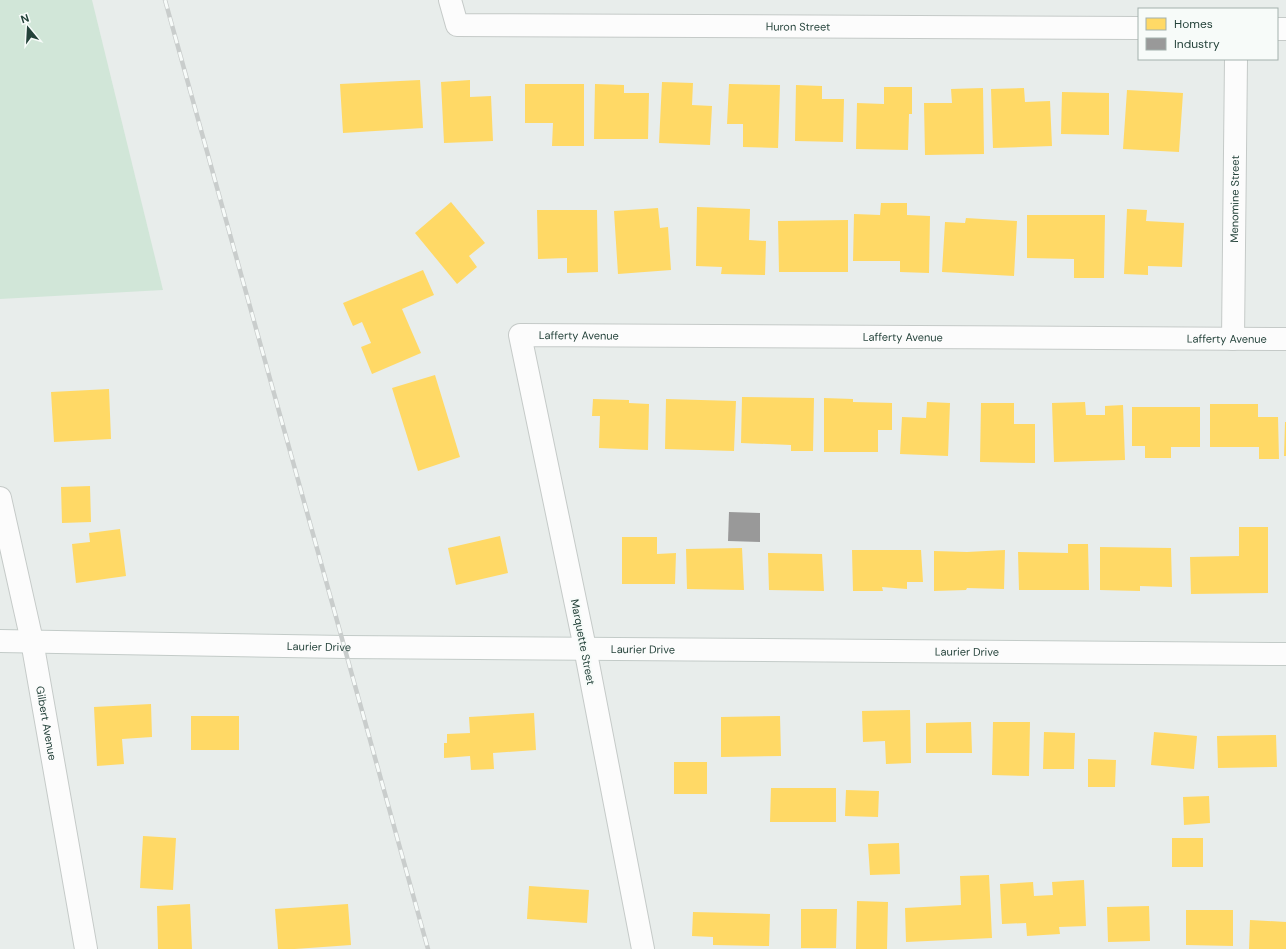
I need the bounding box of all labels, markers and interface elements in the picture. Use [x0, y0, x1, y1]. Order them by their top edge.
north arrow [8, 8, 48, 48]
legend [1138, 8, 1278, 60]
text: N [19, 11, 31, 26]
text: Homes [1174, 16, 1213, 32]
street label: Huron Street [766, 19, 830, 34]
text: Industry [1174, 36, 1220, 52]
street label: Menomine Street [1227, 155, 1242, 243]
street label: Lafferty Avenue [539, 328, 619, 343]
street label: Lafferty Avenue [863, 330, 943, 344]
street label: Lafferty Avenue [1187, 331, 1267, 346]
street label: Marquette Street [568, 598, 598, 686]
street label: Laurier Drive [287, 639, 351, 654]
street label: Laurier Drive [611, 642, 675, 656]
street label: Laurier Drive [935, 644, 999, 659]
street label: Gilbert Avenue [33, 685, 60, 762]

